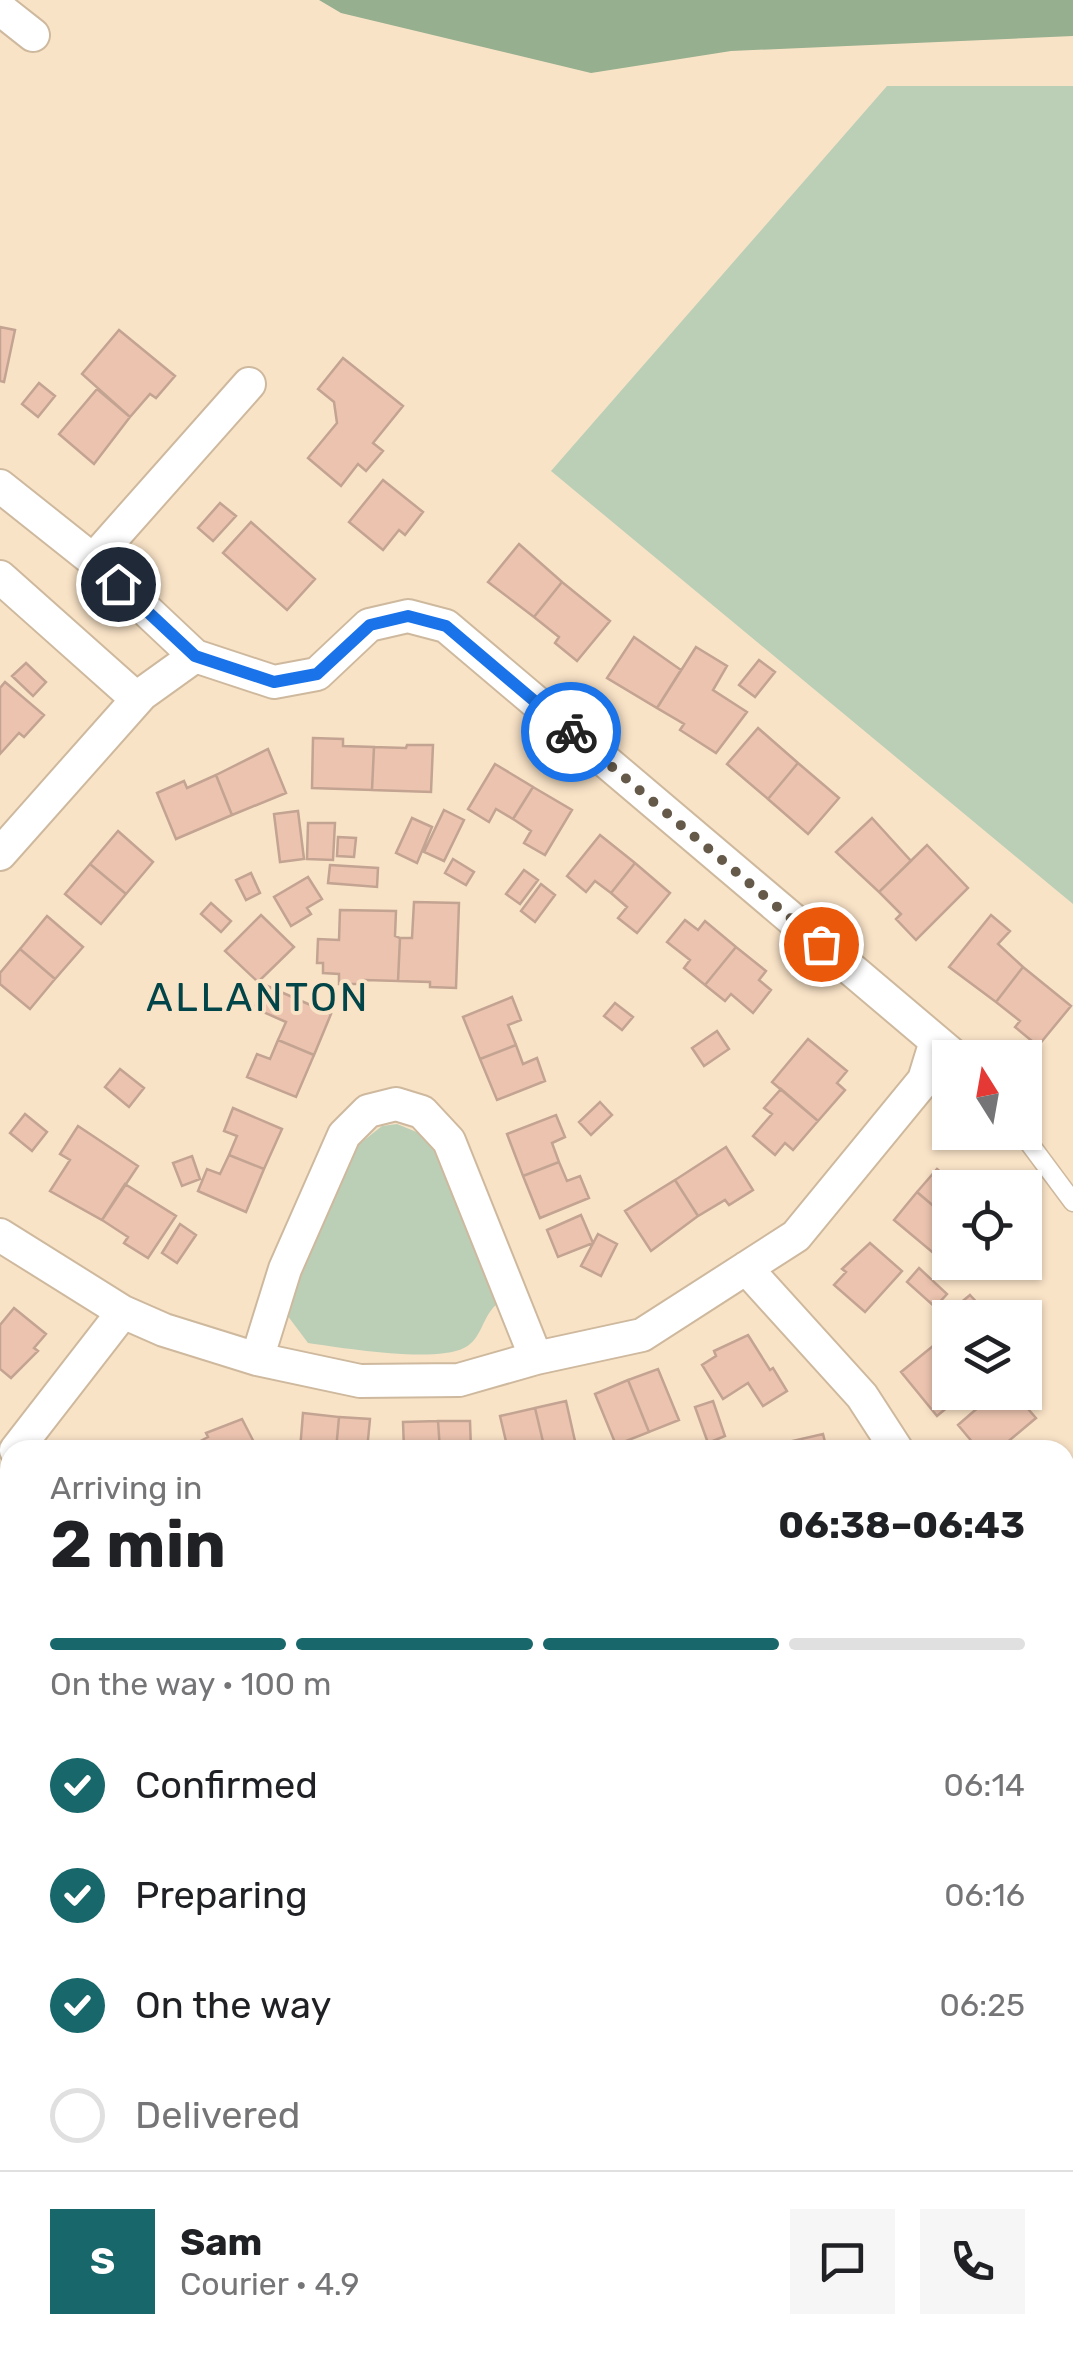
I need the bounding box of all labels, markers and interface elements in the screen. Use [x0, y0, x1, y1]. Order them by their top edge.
pin [76, 542, 161, 627]
icon: home [91, 557, 146, 612]
courier [521, 682, 621, 782]
icon: bike [544, 705, 599, 760]
pin [779, 902, 864, 987]
icon: bag [794, 917, 849, 972]
district label: ALLANTON [146, 974, 370, 1021]
north arrow [932, 1040, 1042, 1150]
map controls [932, 1040, 1042, 1410]
button: locate [932, 1170, 1042, 1280]
button: layers [932, 1300, 1042, 1410]
text: Arriving in [50, 1469, 202, 1507]
text: 06:38–06:43 [778, 1502, 1025, 1548]
text: 2 min [50, 1506, 226, 1583]
text: On the way · 100 m [50, 1665, 331, 1703]
icon: check [50, 1758, 105, 1813]
text: Confirmed [135, 1762, 318, 1808]
text: 06:14 [944, 1766, 1025, 1804]
icon: check [50, 1868, 105, 1923]
text: Preparing [135, 1872, 308, 1918]
text: 06:16 [944, 1876, 1025, 1914]
icon: check [50, 1978, 105, 2033]
text: On the way [135, 1982, 331, 2028]
text: 06:25 [939, 1986, 1025, 2024]
text: Delivered [135, 2092, 300, 2138]
button: chat [790, 2209, 895, 2314]
button: phone [920, 2209, 1025, 2314]
text: Sam [180, 2219, 262, 2265]
text: S [90, 2238, 115, 2284]
text: Courier · 4.9 [180, 2265, 359, 2303]

